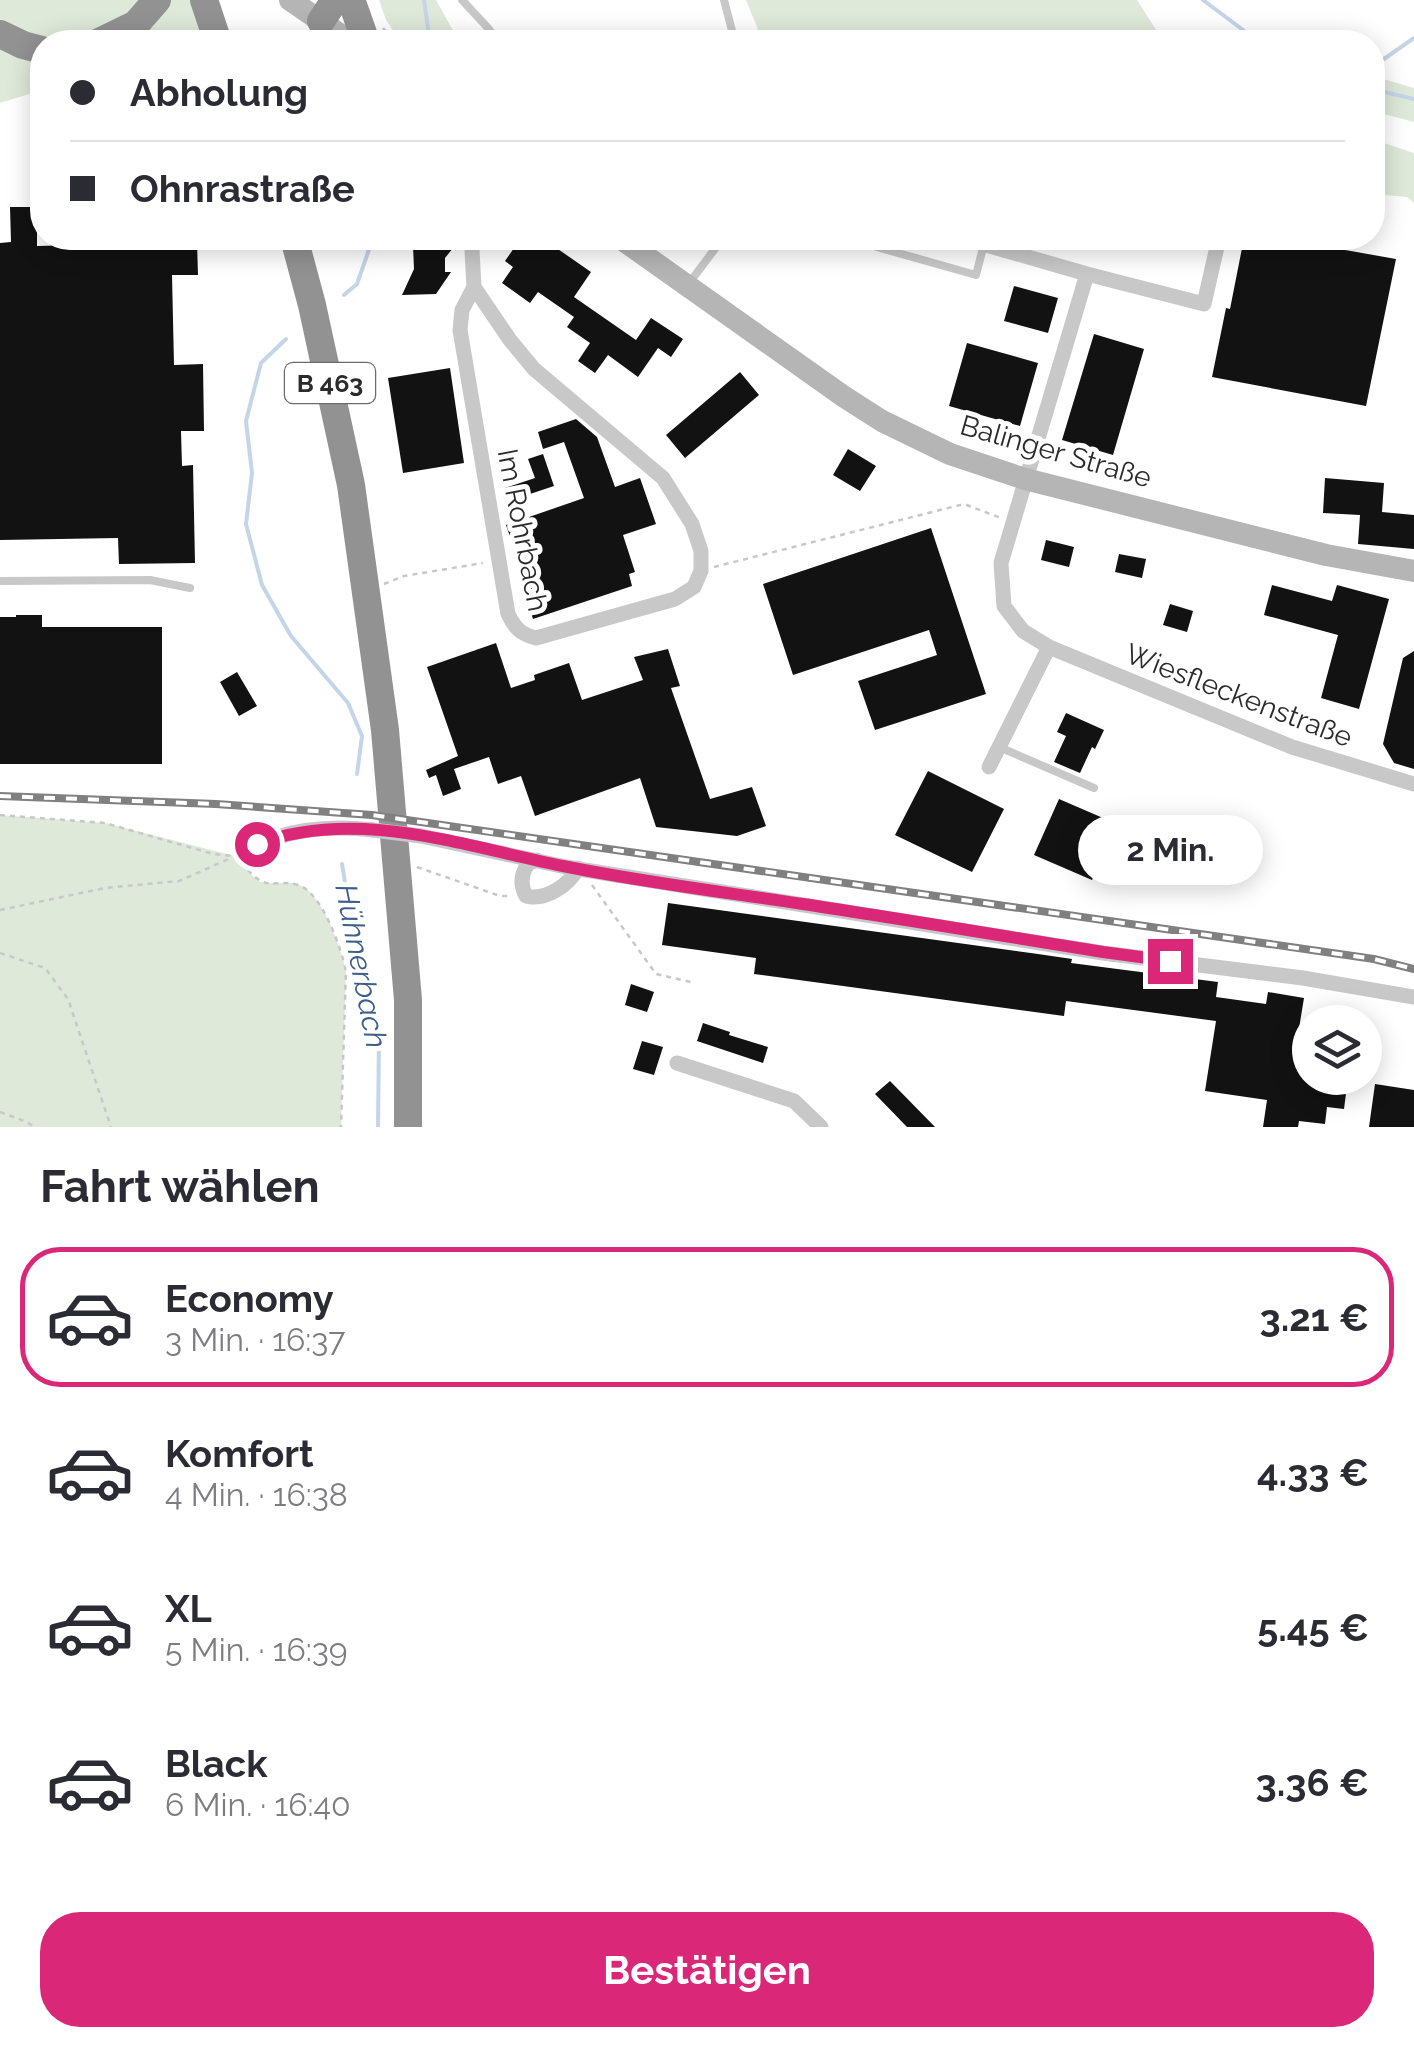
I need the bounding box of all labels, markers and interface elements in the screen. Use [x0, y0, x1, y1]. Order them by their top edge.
text: Abholung [130, 70, 308, 115]
text: Ohnrastraße [130, 166, 355, 211]
road number: B 463 [285, 363, 375, 403]
street label: Balinger Straße [957, 408, 1155, 494]
street label: Im Rohrbach [491, 446, 554, 614]
street label: Wiesfleckenstraße [1121, 637, 1357, 754]
callout: 2 Min. [1078, 816, 1262, 886]
route start [235, 822, 280, 867]
text: 2 Min. [1126, 831, 1215, 868]
water label: Hühnerbach [328, 881, 395, 1051]
route end [1148, 939, 1193, 984]
map controls [1292, 1005, 1382, 1095]
button: layers [1292, 1005, 1382, 1095]
text: Fahrt wählen [40, 1160, 320, 1213]
icon: car [45, 1272, 135, 1362]
text: Economy [165, 1276, 334, 1321]
text: 3.21 € [1260, 1295, 1369, 1340]
text: 3 Min. · 16:37 [165, 1321, 345, 1358]
icon: car [45, 1427, 135, 1517]
text: Komfort [165, 1431, 314, 1476]
text: 4.33 € [1257, 1450, 1369, 1495]
text: 4 Min. · 16:38 [165, 1476, 348, 1513]
icon: car [45, 1582, 135, 1672]
text: XL [165, 1586, 212, 1631]
text: 5.45 € [1257, 1605, 1369, 1650]
text: 5 Min. · 16:39 [165, 1631, 348, 1668]
icon: car [45, 1737, 135, 1827]
text: Black [165, 1741, 267, 1786]
text: 3.36 € [1256, 1760, 1369, 1805]
text: 6 Min. · 16:40 [165, 1786, 351, 1823]
button: Bestätigen [40, 1912, 1374, 2027]

